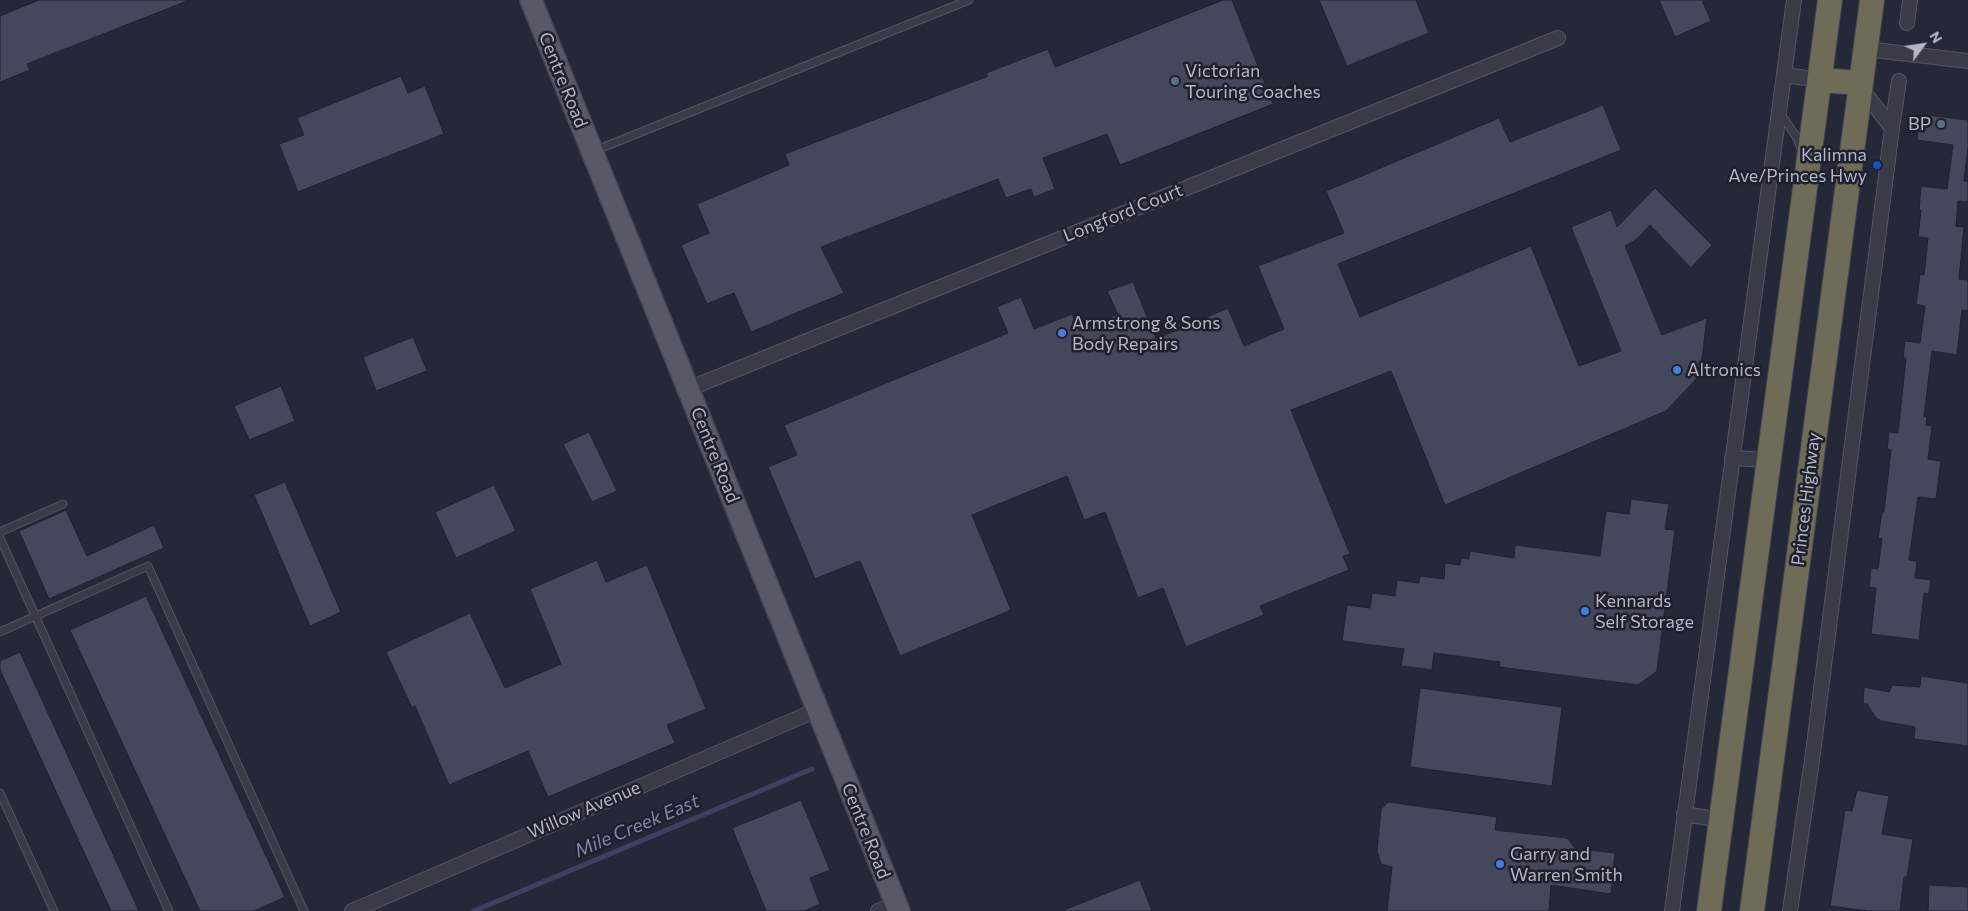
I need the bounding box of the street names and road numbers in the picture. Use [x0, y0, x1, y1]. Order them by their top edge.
street label: Centre Road [534, 29, 592, 131]
street label: Longford Court [1060, 179, 1186, 247]
street label: Centre Road [686, 404, 744, 506]
street label: Princes Highway [1787, 431, 1825, 567]
street label: Willow Avenue [524, 777, 644, 843]
street label: Centre Road [837, 780, 895, 882]

